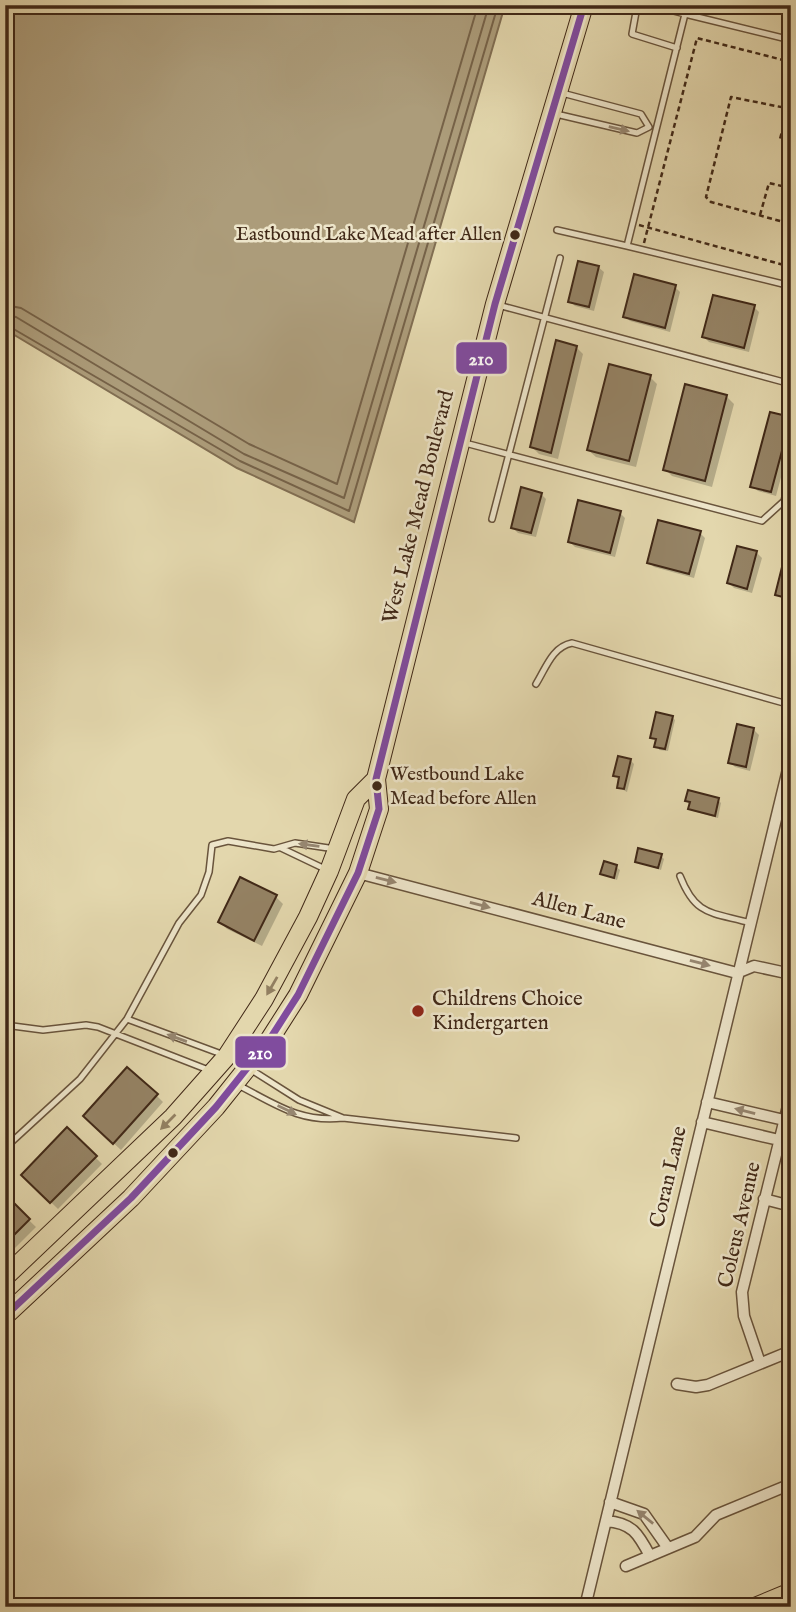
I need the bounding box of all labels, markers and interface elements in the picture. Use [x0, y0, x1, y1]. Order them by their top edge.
one-way arrow [608, 124, 630, 135]
place label: Eastbound Lake Mead after Allen [236, 223, 502, 247]
marker: Eastbound Lake Mead after Allen [508, 228, 522, 242]
line badge: 210 [455, 341, 508, 375]
text: 210 [468, 348, 494, 372]
street label: West Lake Mead Boulevard [377, 387, 461, 627]
place label: Westbound Lake Mead before Allen [390, 763, 537, 811]
marker: Westbound Lake Mead before Allen [370, 779, 384, 793]
one-way arrow [298, 839, 320, 850]
one-way arrow [375, 875, 397, 886]
street label: Allen Lane [528, 885, 629, 937]
one-way arrow [469, 900, 491, 911]
one-way arrow [689, 958, 711, 969]
one-way arrow [266, 976, 278, 996]
place label: Childrens Choice Kindergarten [432, 986, 583, 1037]
marker: Childrens Choice Kindergarten [410, 1003, 426, 1019]
one-way arrow [166, 1032, 187, 1043]
line badge: 210 [234, 1035, 287, 1069]
text: 210 [247, 1042, 273, 1066]
one-way arrow [277, 1104, 297, 1115]
one-way arrow [734, 1105, 756, 1116]
one-way arrow [159, 1114, 176, 1131]
street label: Coran Lane [644, 1123, 694, 1231]
unlabelled marker [166, 1146, 180, 1160]
street label: Coleus Avenue [712, 1159, 768, 1291]
one-way arrow [636, 1510, 654, 1525]

